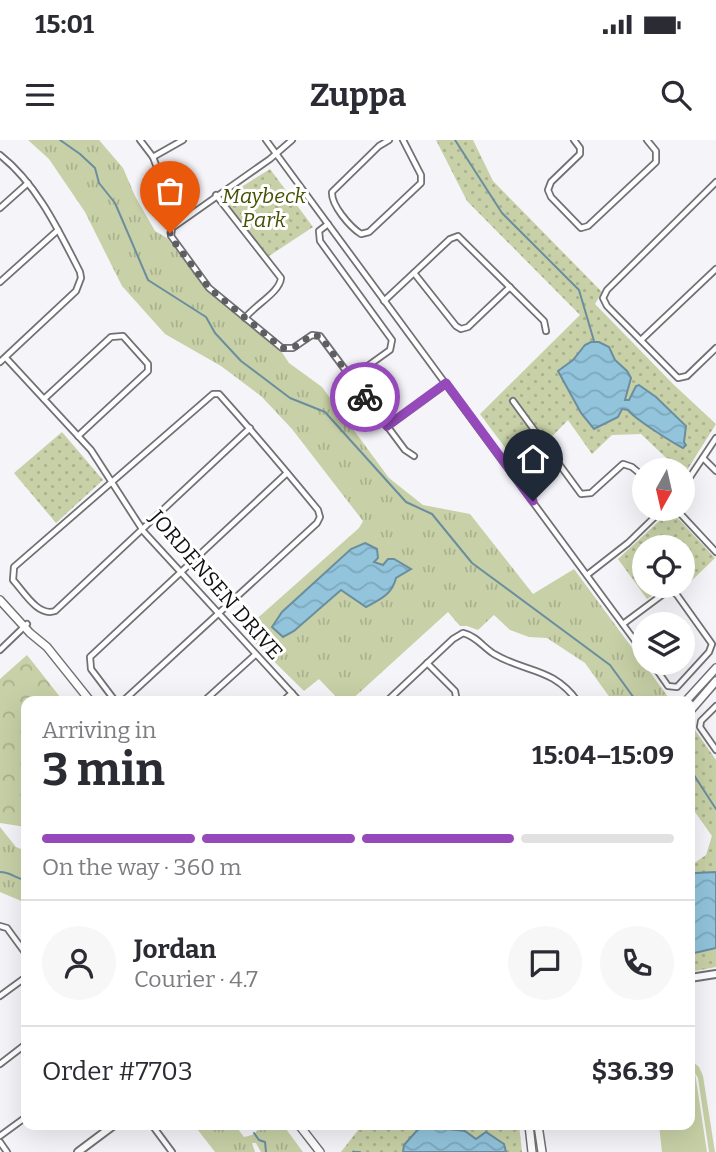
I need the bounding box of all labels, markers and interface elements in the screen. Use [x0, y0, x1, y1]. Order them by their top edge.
text: 15:01 [35, 9, 94, 40]
icon: menu [21, 76, 59, 114]
text: Zuppa [310, 76, 406, 114]
icon: search [657, 76, 695, 114]
pin [140, 161, 200, 233]
icon: bag [151, 172, 189, 210]
park label: Maybeck Park [222, 183, 307, 233]
courier [330, 362, 400, 432]
icon: bike [346, 378, 384, 416]
pin [503, 429, 563, 501]
icon: home [514, 440, 552, 478]
north arrow [632, 458, 695, 522]
map controls [632, 458, 695, 675]
street label: JORDENSEN DRIVE [143, 504, 288, 665]
button: locate [632, 535, 695, 598]
button: layers [632, 612, 695, 675]
text: Arriving in [42, 716, 156, 744]
text: 15:04–15:09 [532, 740, 674, 771]
text: 3 min [42, 742, 165, 797]
text: On the way · 360 m [42, 853, 241, 881]
button: person [42, 926, 116, 1000]
button: chat [508, 926, 582, 1000]
button: phone [600, 926, 674, 1000]
text: Jordan [134, 934, 216, 965]
text: Courier · 4.7 [134, 965, 258, 993]
text: Order #7703 [42, 1056, 193, 1087]
text: $36.39 [592, 1056, 674, 1087]

